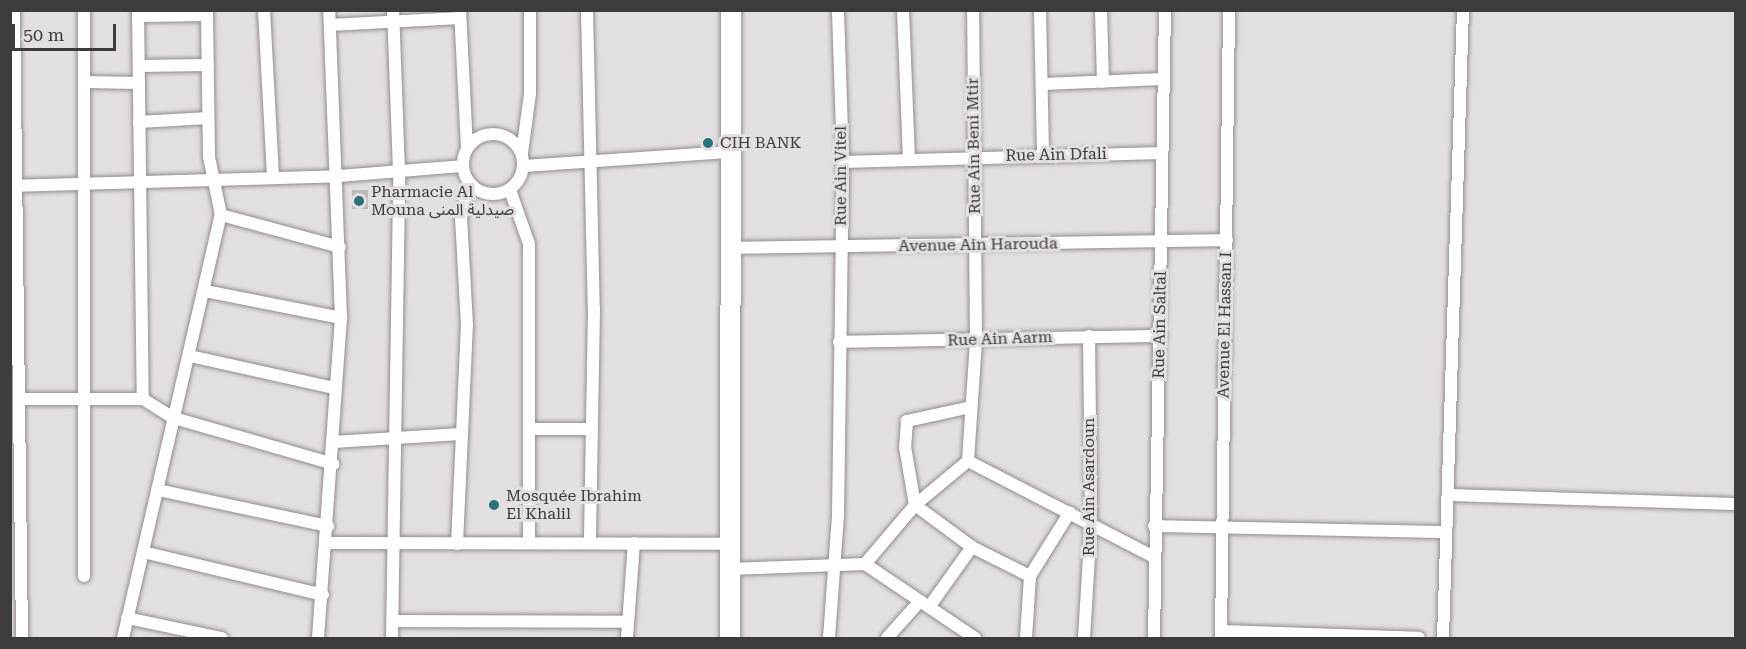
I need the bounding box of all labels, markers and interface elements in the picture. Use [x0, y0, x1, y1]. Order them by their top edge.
scale bar [15, 12, 118, 50]
text: 50 m [23, 24, 64, 45]
street label: Rue Ain Beni Mtir [963, 78, 985, 214]
street label: Rue Ain Vitel [831, 126, 851, 226]
place label: CIH BANK [720, 133, 801, 153]
marker: CIH BANK [701, 136, 715, 150]
street label: Rue Ain Dfali [1005, 145, 1107, 165]
place label: Pharmacie Al Mouna صيدلية المنى [371, 182, 514, 220]
marker: Pharmacie Al Mouna صيدلية المنى [352, 194, 366, 208]
street label: Avenue Ain Harouda [898, 234, 1058, 256]
street label: Avenue El Hassan I [1214, 252, 1236, 398]
street label: Rue Ain Saltal [1149, 271, 1171, 379]
street label: Rue Ain Aarm [947, 328, 1053, 350]
street label: Rue Ain Asardoun [1079, 418, 1099, 556]
place label: Mosquée Ibrahim El Khalil [506, 486, 642, 524]
marker: Mosquée Ibrahim El Khalil [487, 498, 501, 512]

